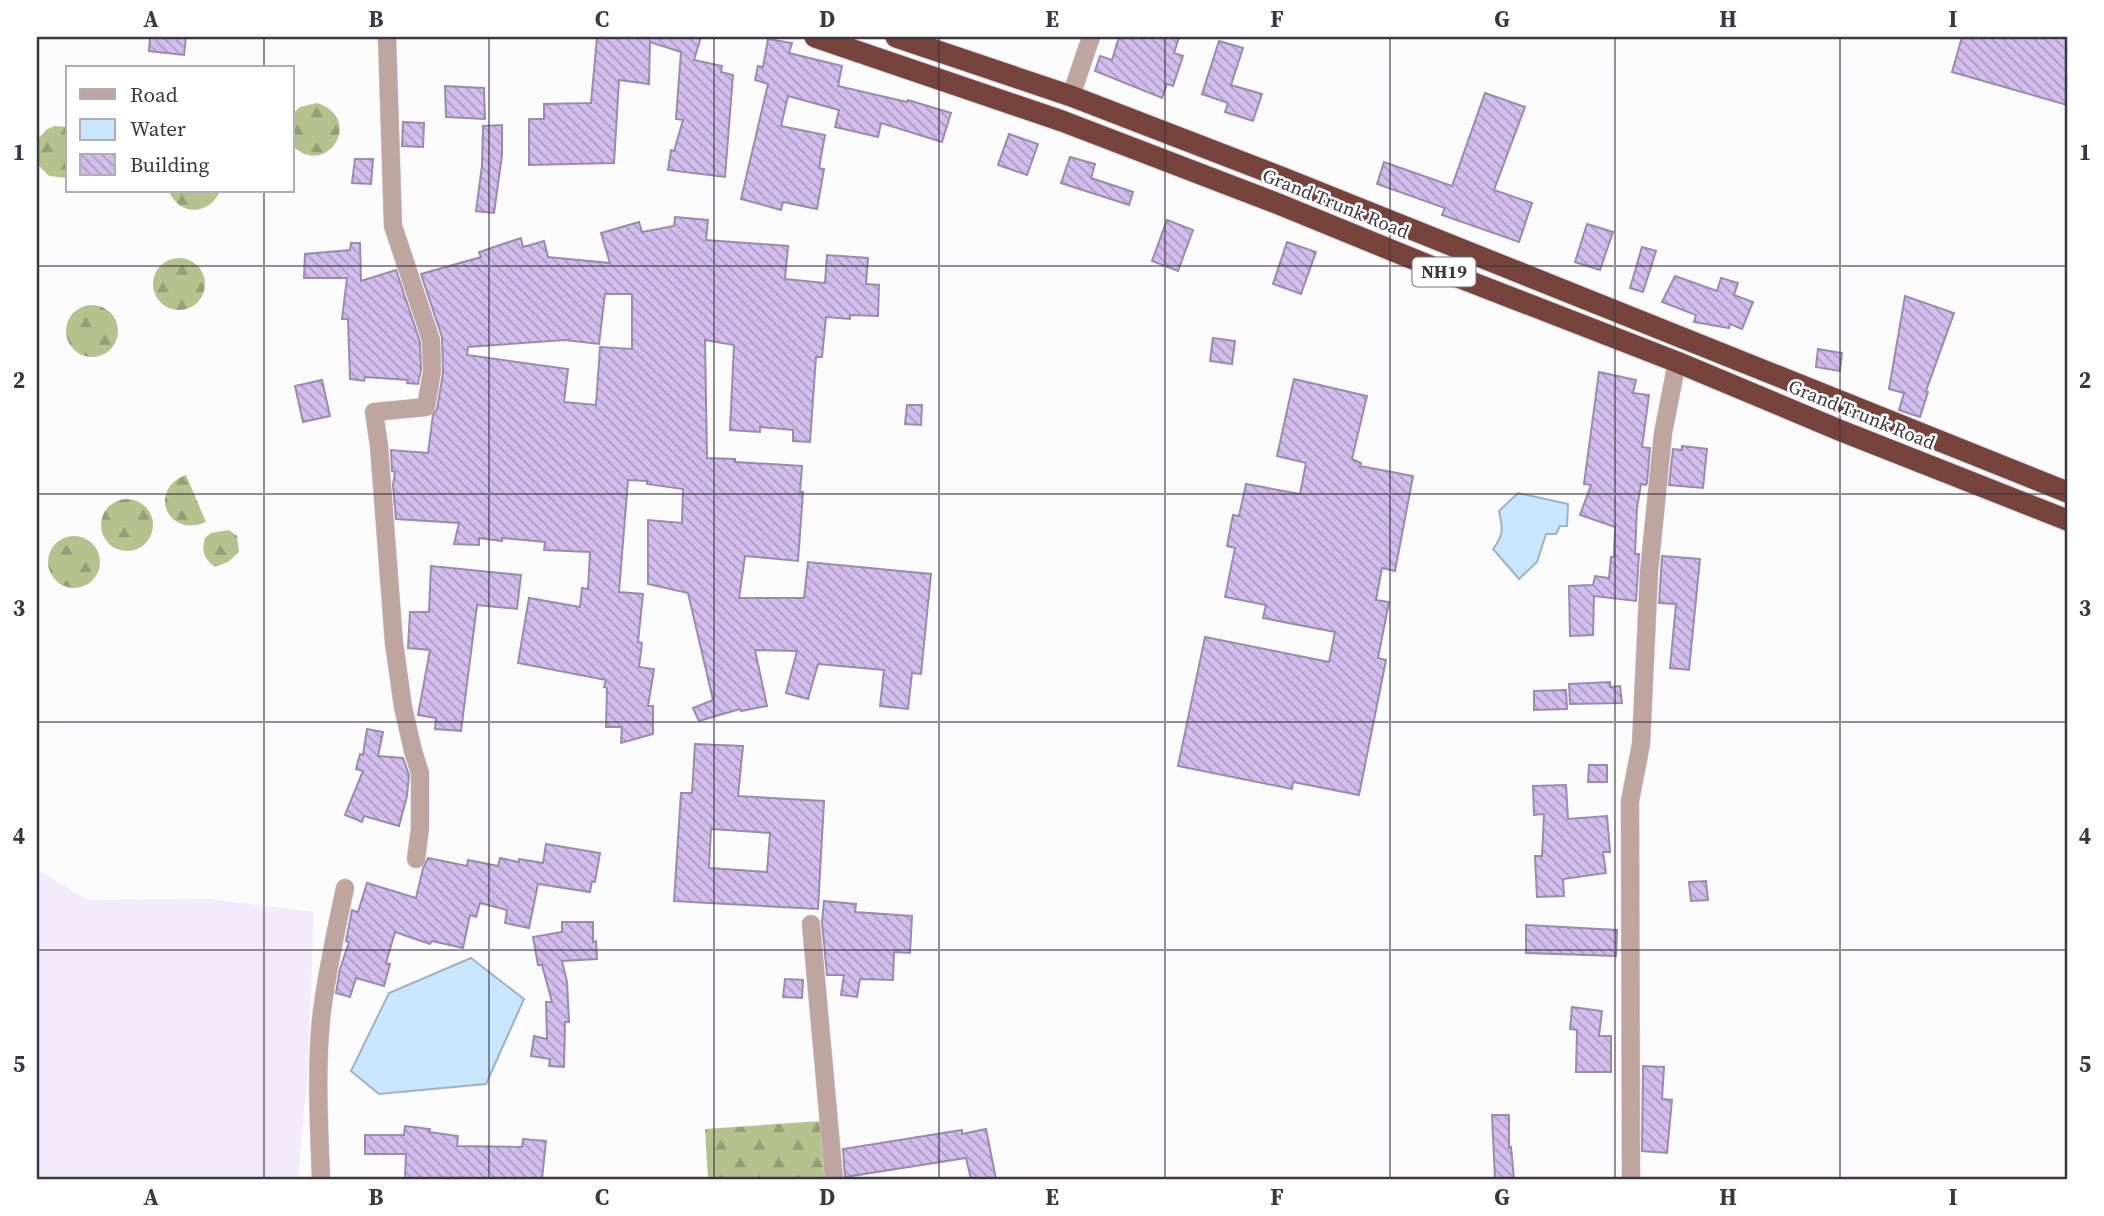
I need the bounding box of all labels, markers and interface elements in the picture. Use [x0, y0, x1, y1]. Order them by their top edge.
text: A [143, 3, 159, 35]
text: B [369, 3, 384, 35]
text: C [595, 3, 609, 35]
text: D [819, 3, 835, 35]
text: E [1045, 3, 1059, 35]
text: F [1270, 3, 1284, 35]
text: G [1494, 3, 1510, 35]
text: H [1719, 3, 1737, 35]
text: I [1949, 3, 1958, 35]
legend [66, 66, 294, 192]
text: Road [130, 80, 178, 109]
text: Water [130, 114, 186, 143]
text: 1 [13, 136, 25, 168]
text: 1 [2079, 136, 2091, 168]
text: Building [130, 150, 209, 179]
street label: Grand Trunk Road [1259, 162, 1413, 244]
road number: NH19 [1412, 258, 1476, 286]
text: 2 [13, 364, 25, 396]
text: 2 [2079, 364, 2091, 396]
street label: Grand Trunk Road [1785, 373, 1939, 455]
text: 3 [13, 592, 25, 624]
text: 3 [2079, 592, 2091, 624]
text: 4 [13, 820, 25, 852]
text: 4 [2079, 820, 2091, 852]
text: 5 [13, 1048, 25, 1080]
text: 5 [2079, 1048, 2091, 1080]
text: A [143, 1181, 159, 1213]
text: B [369, 1181, 384, 1213]
text: C [595, 1181, 609, 1213]
text: D [819, 1181, 835, 1213]
text: E [1045, 1181, 1059, 1213]
text: F [1270, 1181, 1284, 1213]
text: G [1494, 1181, 1510, 1213]
text: H [1719, 1181, 1737, 1213]
text: I [1949, 1181, 1958, 1213]

